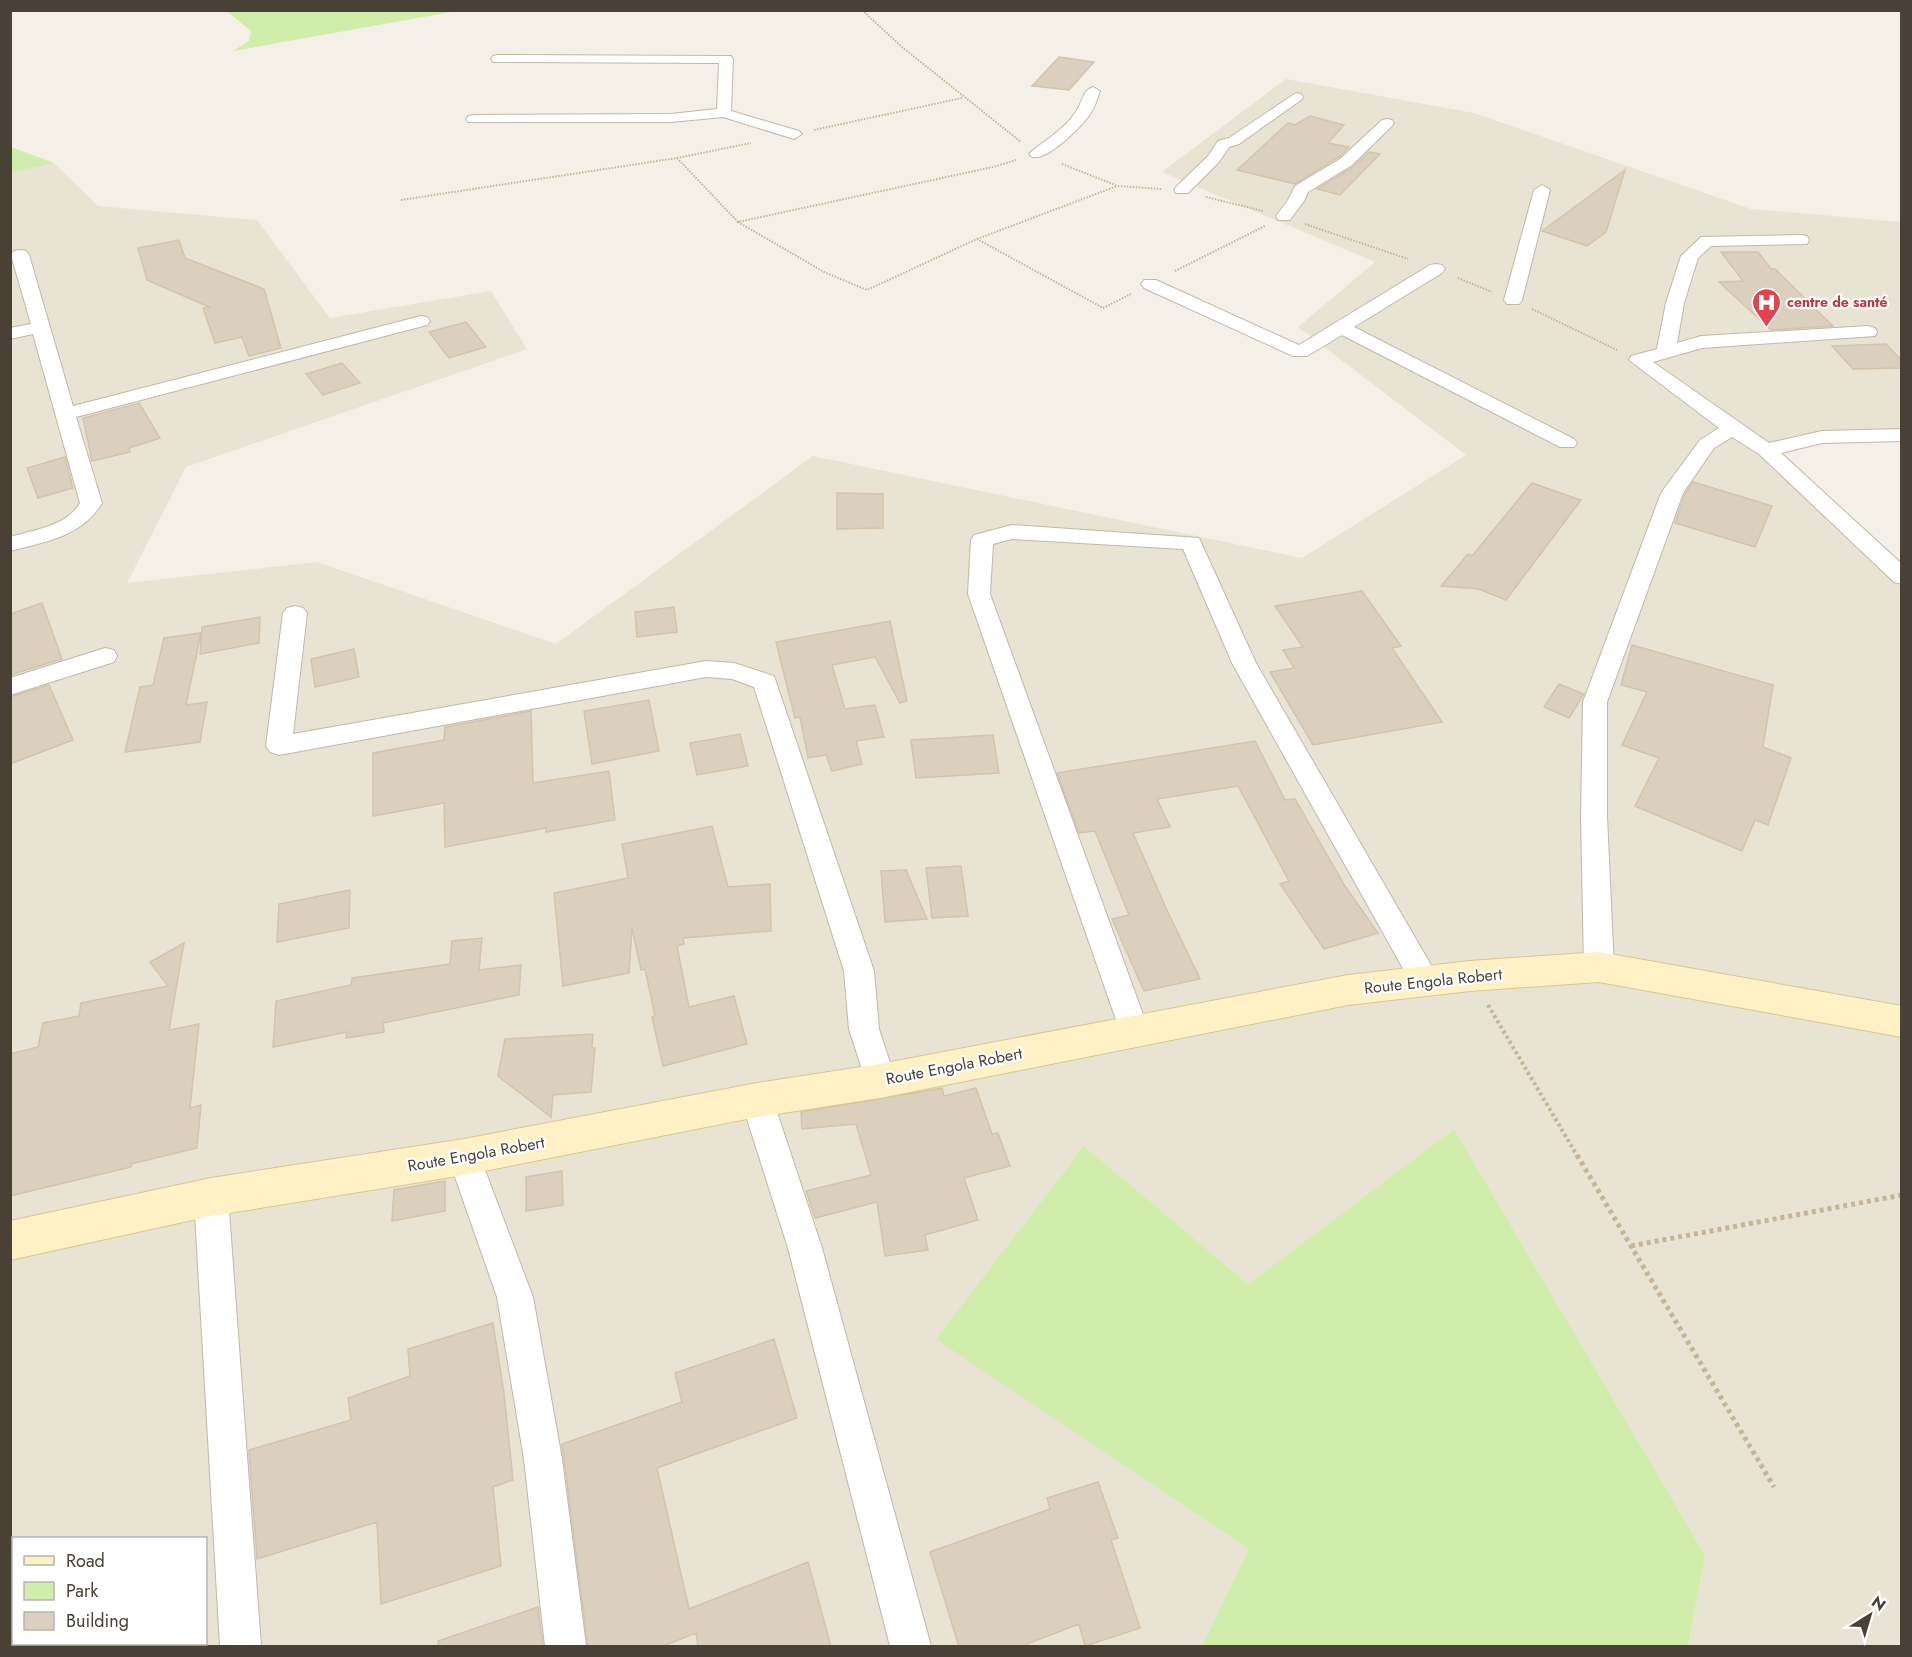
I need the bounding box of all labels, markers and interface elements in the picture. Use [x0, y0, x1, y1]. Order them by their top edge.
hospital icon: centre de santé [1750, 286, 1782, 328]
place label: centre de santé [1787, 292, 1888, 312]
street label: Route Engola Robert [1363, 962, 1503, 1000]
street label: Route Engola Robert [884, 1041, 1024, 1091]
street label: Route Engola Robert [406, 1131, 546, 1177]
legend [12, 1537, 207, 1645]
text: Road [66, 1548, 105, 1574]
text: Park [66, 1578, 98, 1604]
north arrow [1840, 1585, 1900, 1645]
text: N [1867, 1590, 1891, 1616]
text: Building [66, 1608, 129, 1634]

